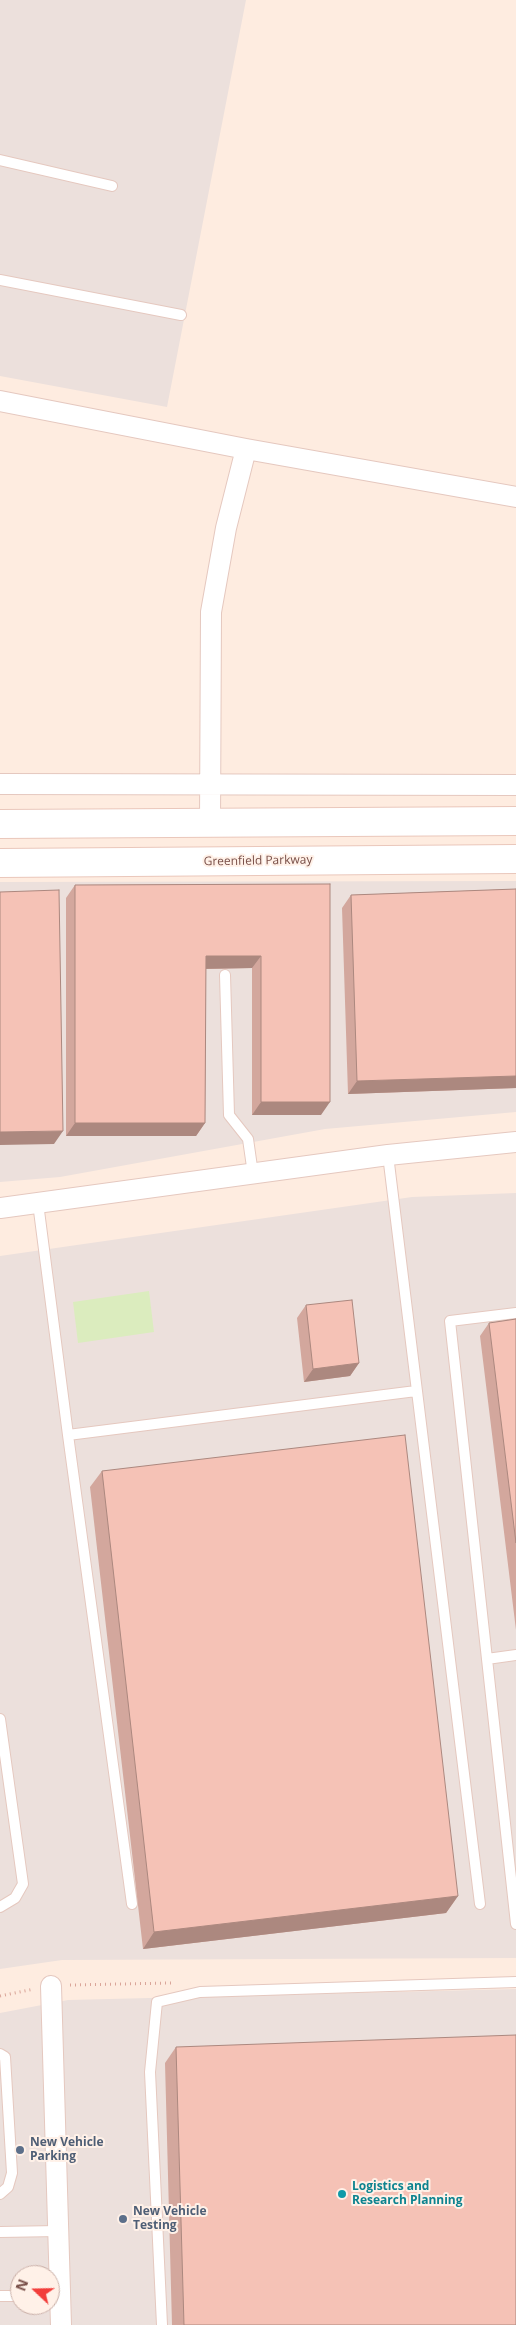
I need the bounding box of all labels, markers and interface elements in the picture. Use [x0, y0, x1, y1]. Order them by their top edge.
street label: Greenfield Parkway [203, 853, 313, 869]
place label: New Vehicle Parking [30, 2136, 104, 2164]
marker: New Vehicle Parking [14, 2144, 26, 2156]
place label: Logistics and Research Planning [352, 2180, 462, 2208]
marker: Logistics and Research Planning [336, 2188, 348, 2200]
place label: New Vehicle Testing [133, 2205, 207, 2233]
marker: New Vehicle Testing [117, 2213, 129, 2225]
north arrow [10, 2265, 60, 2315]
text: N [11, 2276, 32, 2294]

